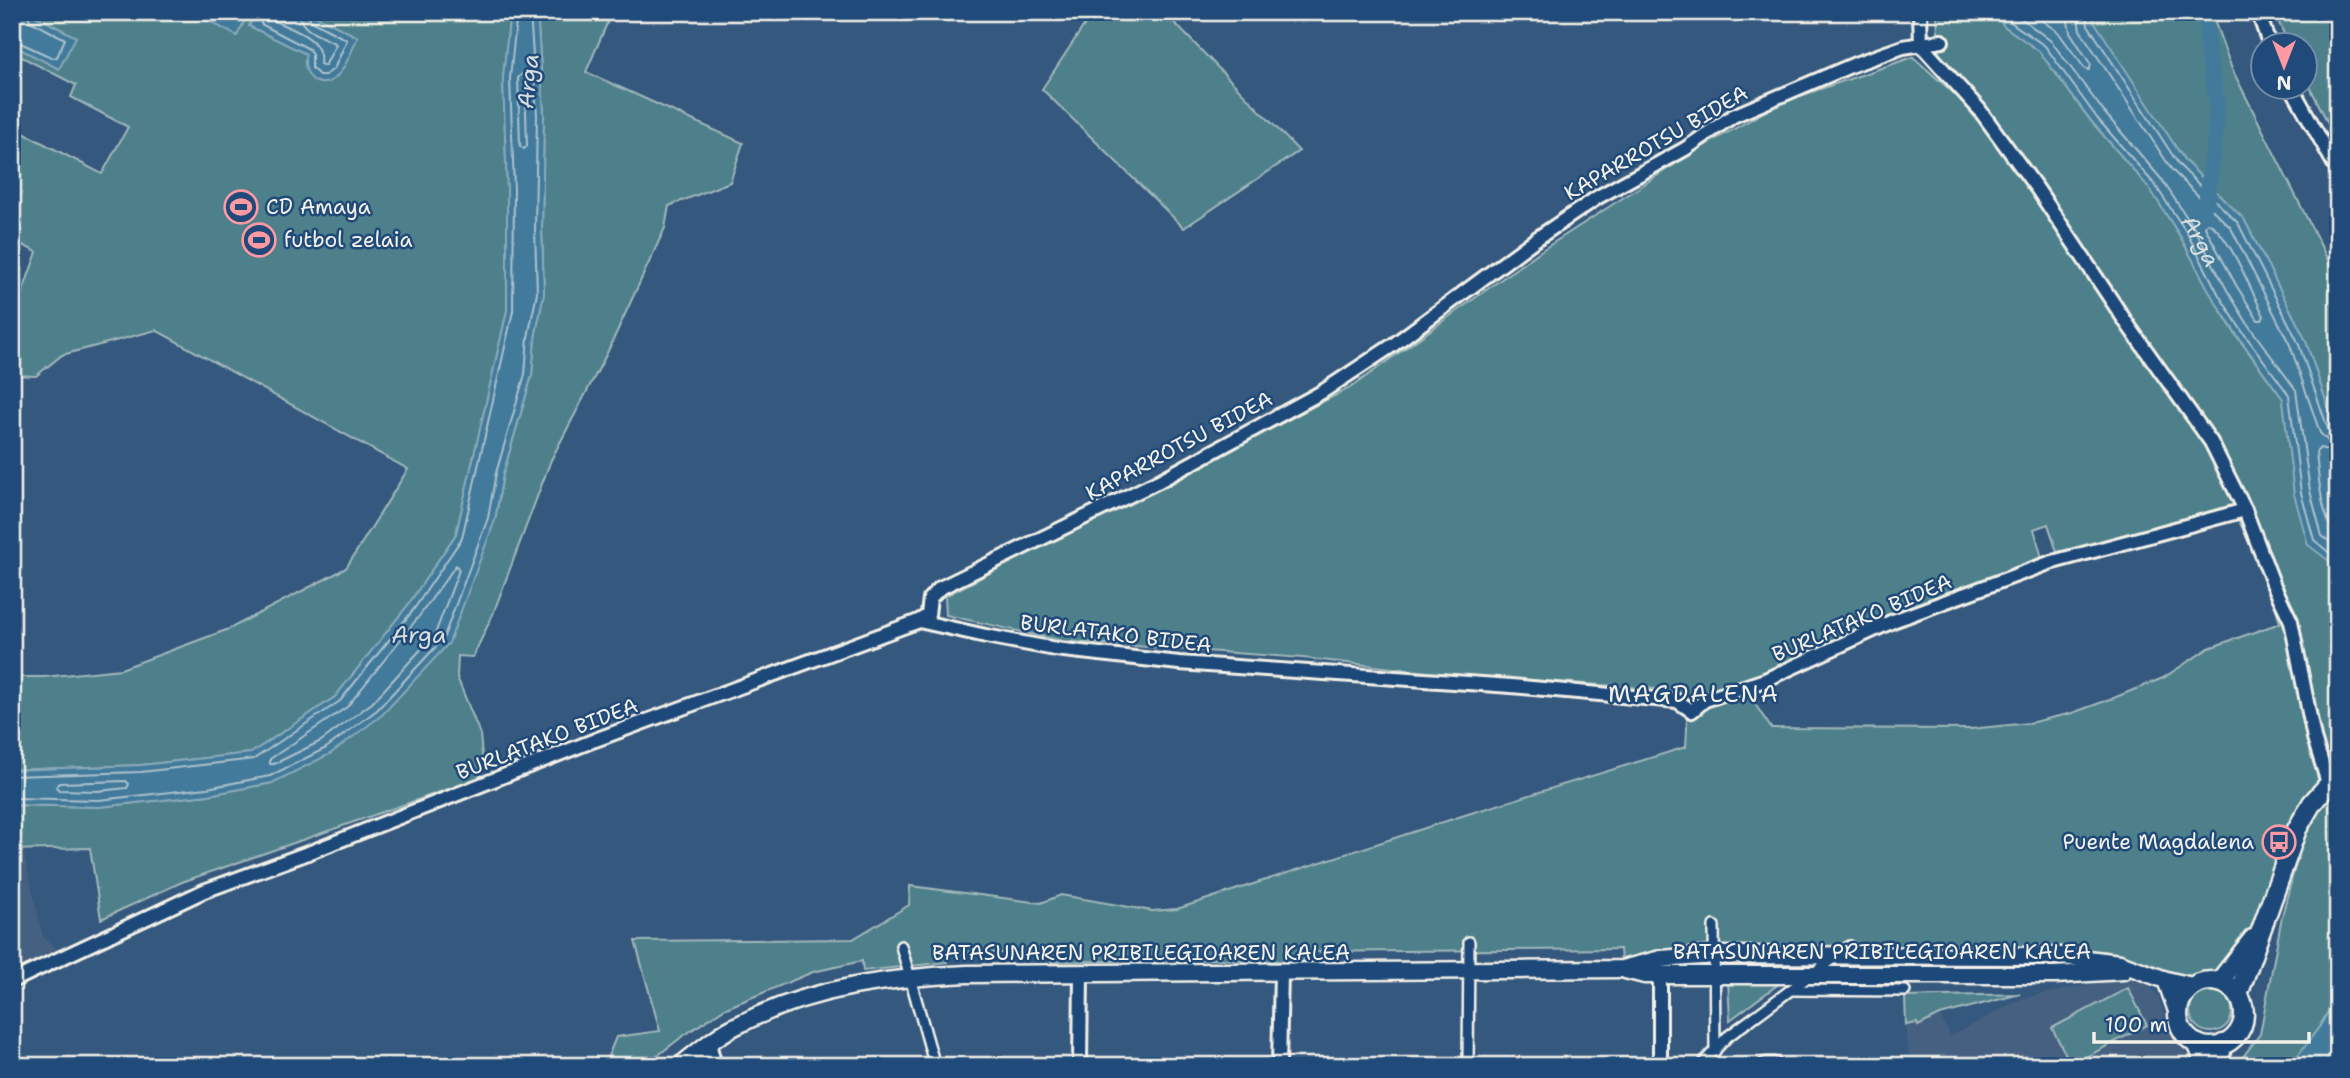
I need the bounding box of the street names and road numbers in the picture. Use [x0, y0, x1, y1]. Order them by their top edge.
street label: KAPARROTSU BIDEA [1559, 79, 1753, 207]
street label: KAPARROTSU BIDEA [1081, 385, 1277, 507]
street label: BURLATAKO BIDEA [1768, 567, 1956, 669]
street label: BURLATAKO BIDEA [1019, 608, 1213, 660]
street label: BURLATAKO BIDEA [452, 691, 642, 787]
street label: BATASUNAREN PRIBILEGIOAREN KALEA [1673, 938, 2091, 966]
street label: BATASUNAREN PRIBILEGIOAREN KALEA [932, 939, 1350, 967]

